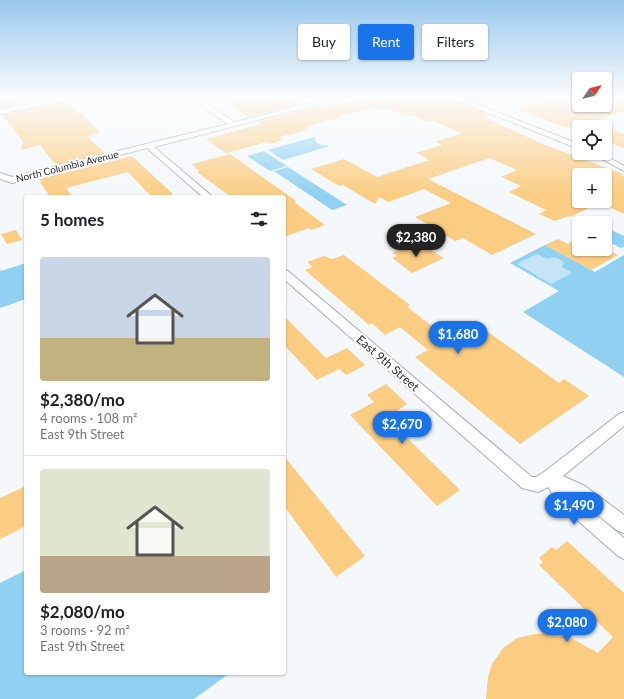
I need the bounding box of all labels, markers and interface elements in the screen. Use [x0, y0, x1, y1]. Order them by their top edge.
chip: Buy [298, 24, 350, 60]
chip: Rent [358, 24, 414, 60]
chip: Filters [422, 24, 488, 60]
north arrow [572, 72, 612, 112]
map controls [572, 72, 612, 256]
button: locate [572, 120, 612, 160]
street label: North Columbia Avenue [14, 147, 120, 185]
button: + [572, 168, 612, 208]
icon: filters [248, 208, 270, 230]
text: 5 homes [40, 209, 104, 230]
button: − [572, 216, 612, 256]
pin: $2,380 [383, 224, 449, 258]
text: $2,380 [396, 229, 436, 245]
icon: home [119, 283, 191, 355]
pin: $1,680 [425, 321, 491, 355]
text: $1,680 [438, 326, 478, 342]
street label: East 9th Street [354, 332, 423, 395]
text: $2,380/mo [40, 389, 125, 410]
text: 4 rooms · 108 m² [40, 410, 137, 426]
pin: $2,670 [369, 411, 435, 445]
text: $2,670 [382, 416, 422, 432]
text: East 9th Street [40, 426, 125, 442]
pin: $1,490 [541, 492, 607, 526]
icon: home [119, 495, 191, 567]
text: $1,490 [554, 497, 594, 513]
text: $2,080/mo [40, 601, 125, 622]
pin: $2,080 [534, 609, 600, 643]
text: $2,080 [547, 614, 587, 630]
text: 3 rooms · 92 m² [40, 622, 130, 638]
text: East 9th Street [40, 638, 125, 654]

